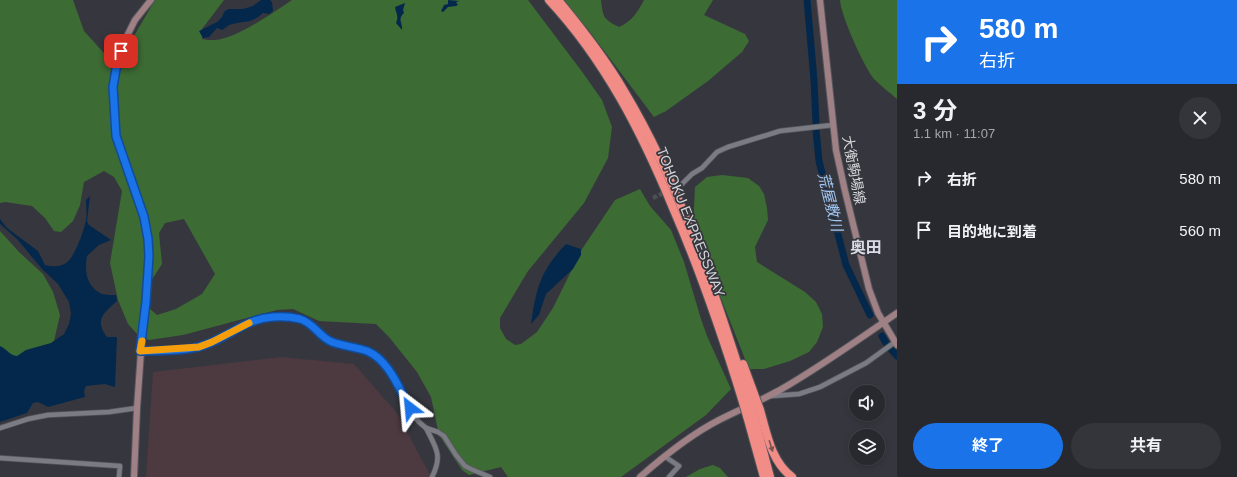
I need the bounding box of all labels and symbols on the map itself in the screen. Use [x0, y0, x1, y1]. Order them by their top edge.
pin [104, 34, 138, 68]
street label: 大衡駒場線 [839, 134, 869, 206]
street label: TOHOKU EXPRESSWAY [654, 145, 729, 300]
water label: 荒屋敷川 [815, 171, 846, 235]
district label: 奥田 [850, 239, 882, 256]
position arrow [389, 387, 431, 429]
one-way arrow [768, 441, 774, 453]

